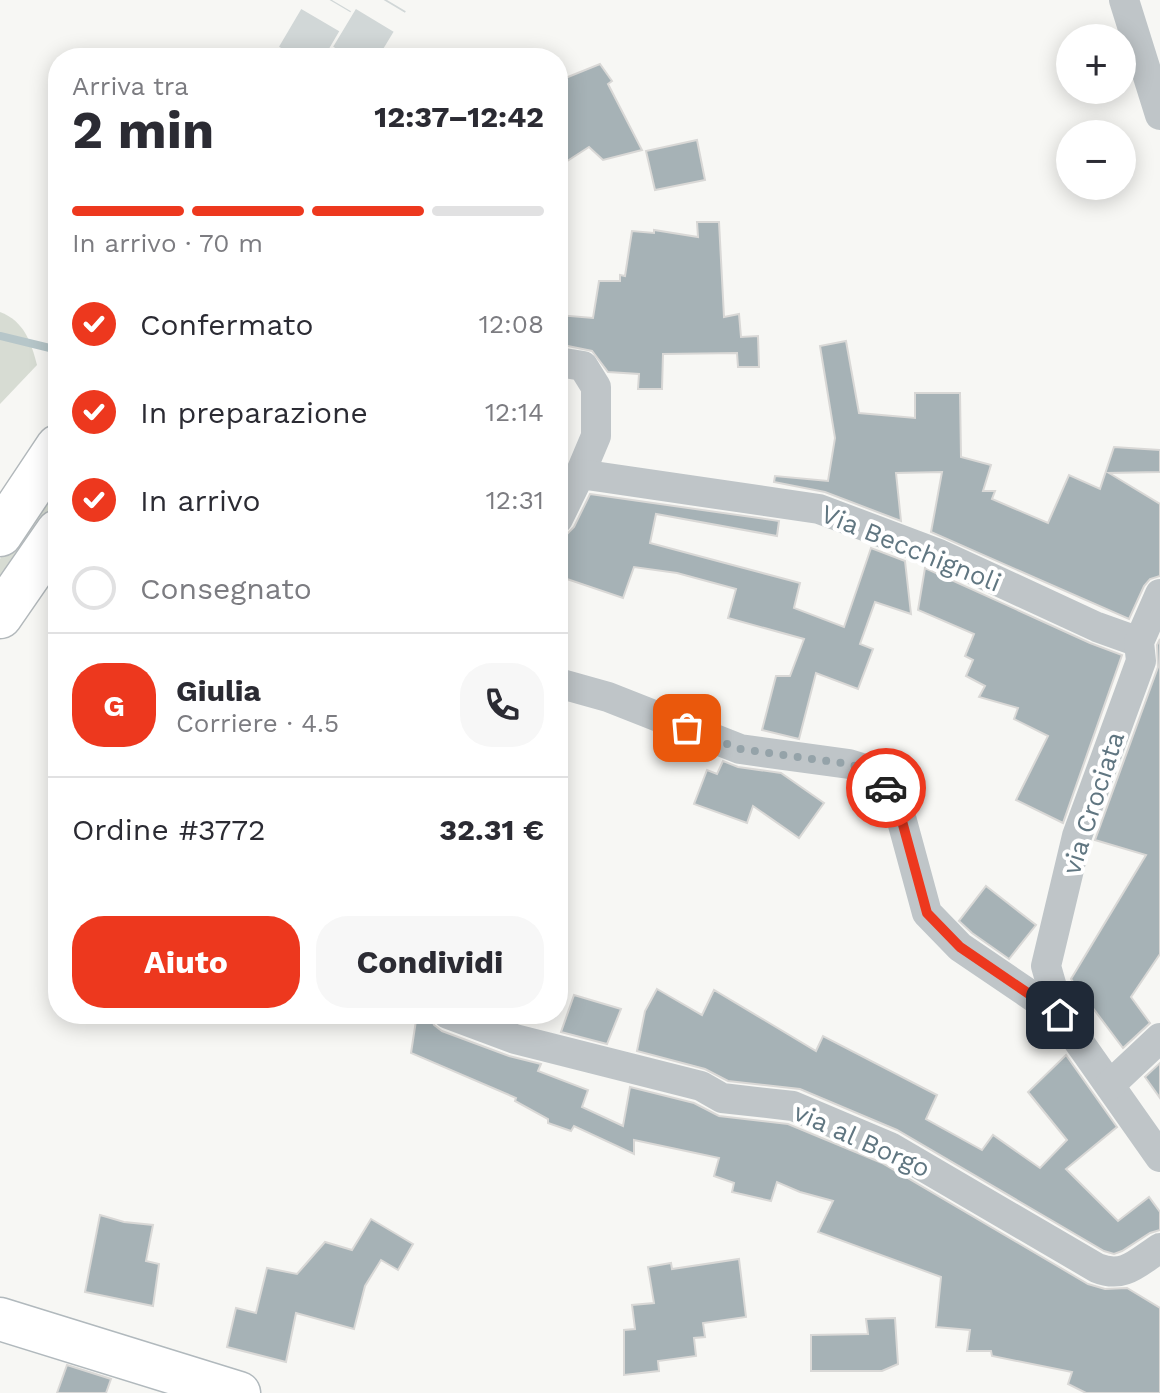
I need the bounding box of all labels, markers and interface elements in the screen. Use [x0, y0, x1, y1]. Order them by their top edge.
map controls [1056, 24, 1136, 200]
button: + [1056, 24, 1136, 104]
text: Arriva tra [72, 71, 189, 101]
text: 12:37–12:42 [374, 99, 544, 134]
text: 2 min [72, 100, 214, 161]
button: − [1056, 120, 1136, 200]
text: In arrivo · 70 m [72, 228, 263, 258]
icon: check [72, 302, 116, 346]
text: Confermato [140, 307, 313, 342]
text: 12:08 [479, 309, 544, 339]
icon: check [72, 390, 116, 434]
text: In preparazione [140, 395, 368, 430]
text: 12:14 [485, 397, 544, 427]
icon: check [72, 478, 116, 522]
text: In arrivo [140, 483, 261, 518]
text: 12:31 [486, 485, 544, 515]
street label: Via Becchignoli [817, 498, 1005, 598]
text: Consegnato [140, 571, 312, 606]
button: phone [460, 663, 544, 747]
text: Giulia [176, 673, 261, 708]
text: G [103, 688, 125, 723]
pin [653, 694, 721, 762]
icon: bag [665, 706, 709, 750]
text: Corriere · 4.5 [176, 708, 339, 738]
street label: via Crociata [1056, 728, 1130, 878]
courier [846, 748, 926, 828]
icon: car [864, 766, 908, 810]
text: Ordine #3772 [72, 812, 266, 847]
text: 32.31 € [439, 812, 544, 847]
button: Aiuto [72, 916, 300, 1008]
button: Condividi [316, 916, 544, 1008]
pin [1026, 981, 1094, 1049]
icon: home [1038, 993, 1082, 1037]
street label: via al Borgo [789, 1097, 935, 1183]

